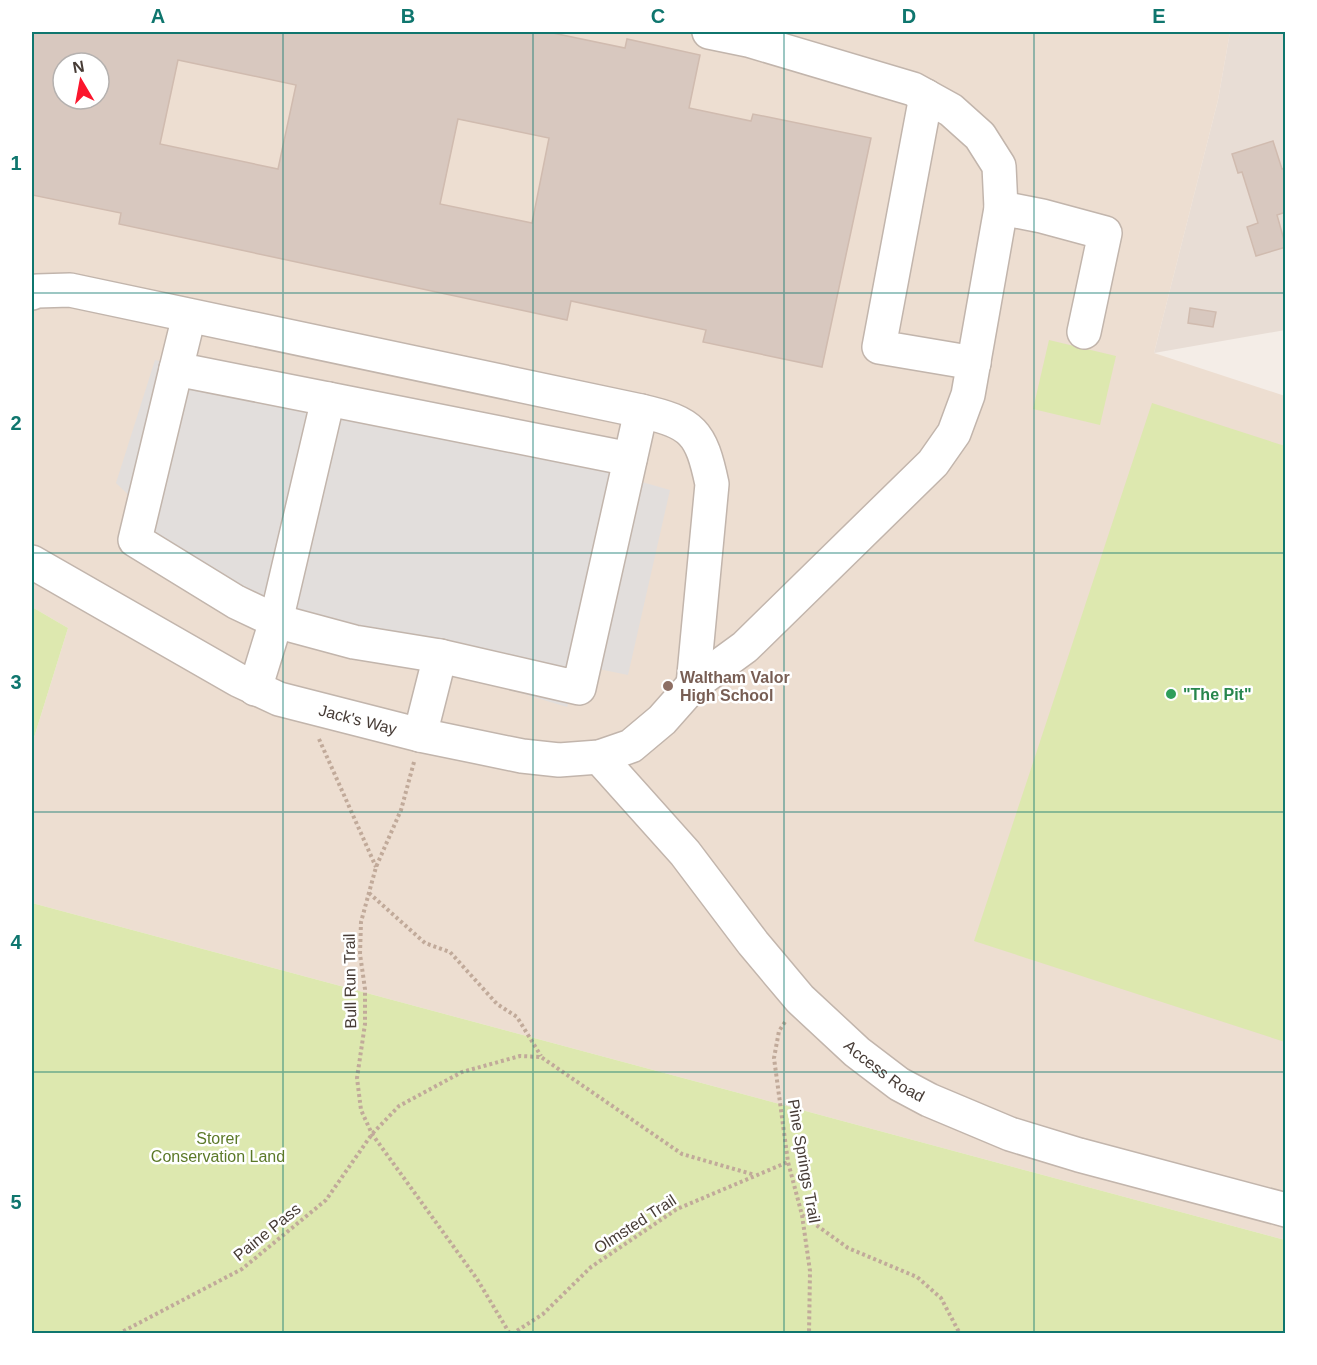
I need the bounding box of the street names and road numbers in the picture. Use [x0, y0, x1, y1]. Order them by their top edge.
street label: Jack's Way [317, 701, 399, 737]
street label: Bull Run Trail [341, 933, 359, 1029]
street label: Access Road [841, 1036, 927, 1105]
street label: Pine Springs Trail [785, 1098, 823, 1224]
street label: Olmsted Trail [591, 1191, 679, 1257]
street label: Paine Pass [230, 1200, 304, 1264]

